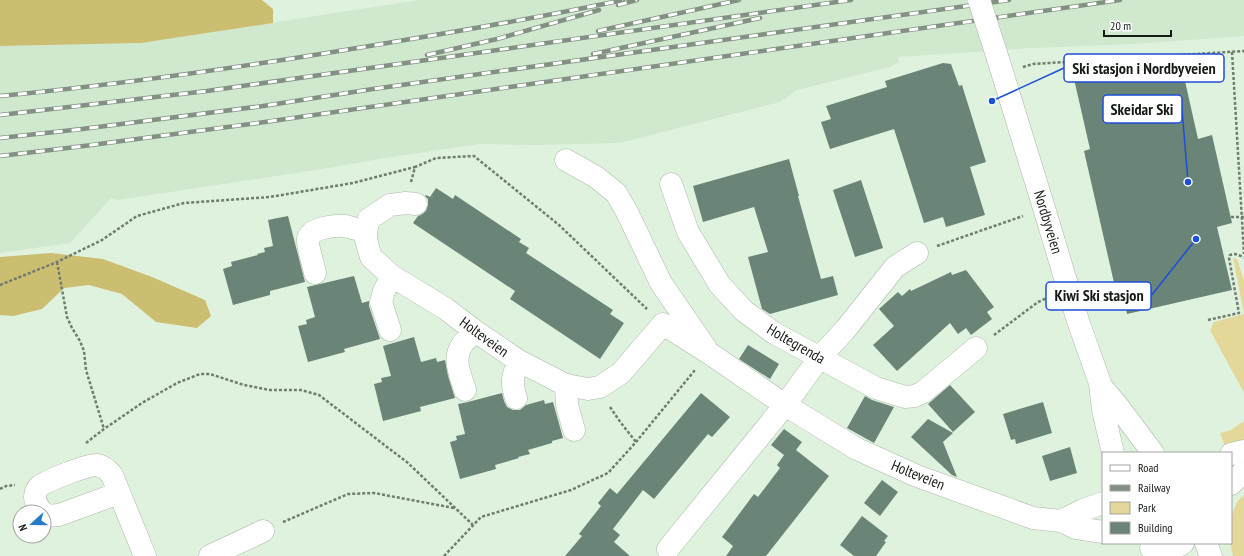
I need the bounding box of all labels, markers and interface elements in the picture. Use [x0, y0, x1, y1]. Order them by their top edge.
scale bar [1104, 12, 1171, 38]
text: 20 m [1110, 18, 1131, 33]
callout: Ski stasjon i Nordbyveien [1064, 54, 1224, 82]
text: Ski stasjon i Nordbyveien [1072, 58, 1216, 78]
callout: Skeidar Ski [1103, 95, 1182, 123]
text: Skeidar Ski [1111, 99, 1174, 119]
street label: Nordbyveien [1030, 188, 1067, 256]
callout: Kiwi Ski stasjon [1046, 282, 1151, 310]
text: Kiwi Ski stasjon [1054, 285, 1144, 305]
street label: Holteveien [456, 312, 513, 361]
street label: Holtegrenda [764, 319, 829, 368]
legend [1102, 452, 1232, 544]
street label: Holteveien [889, 455, 948, 494]
text: Road [1138, 460, 1158, 475]
text: Railway [1138, 480, 1171, 495]
text: Park [1138, 500, 1156, 515]
north arrow [12, 504, 52, 544]
text: Building [1138, 520, 1173, 535]
text: N [15, 522, 30, 533]

